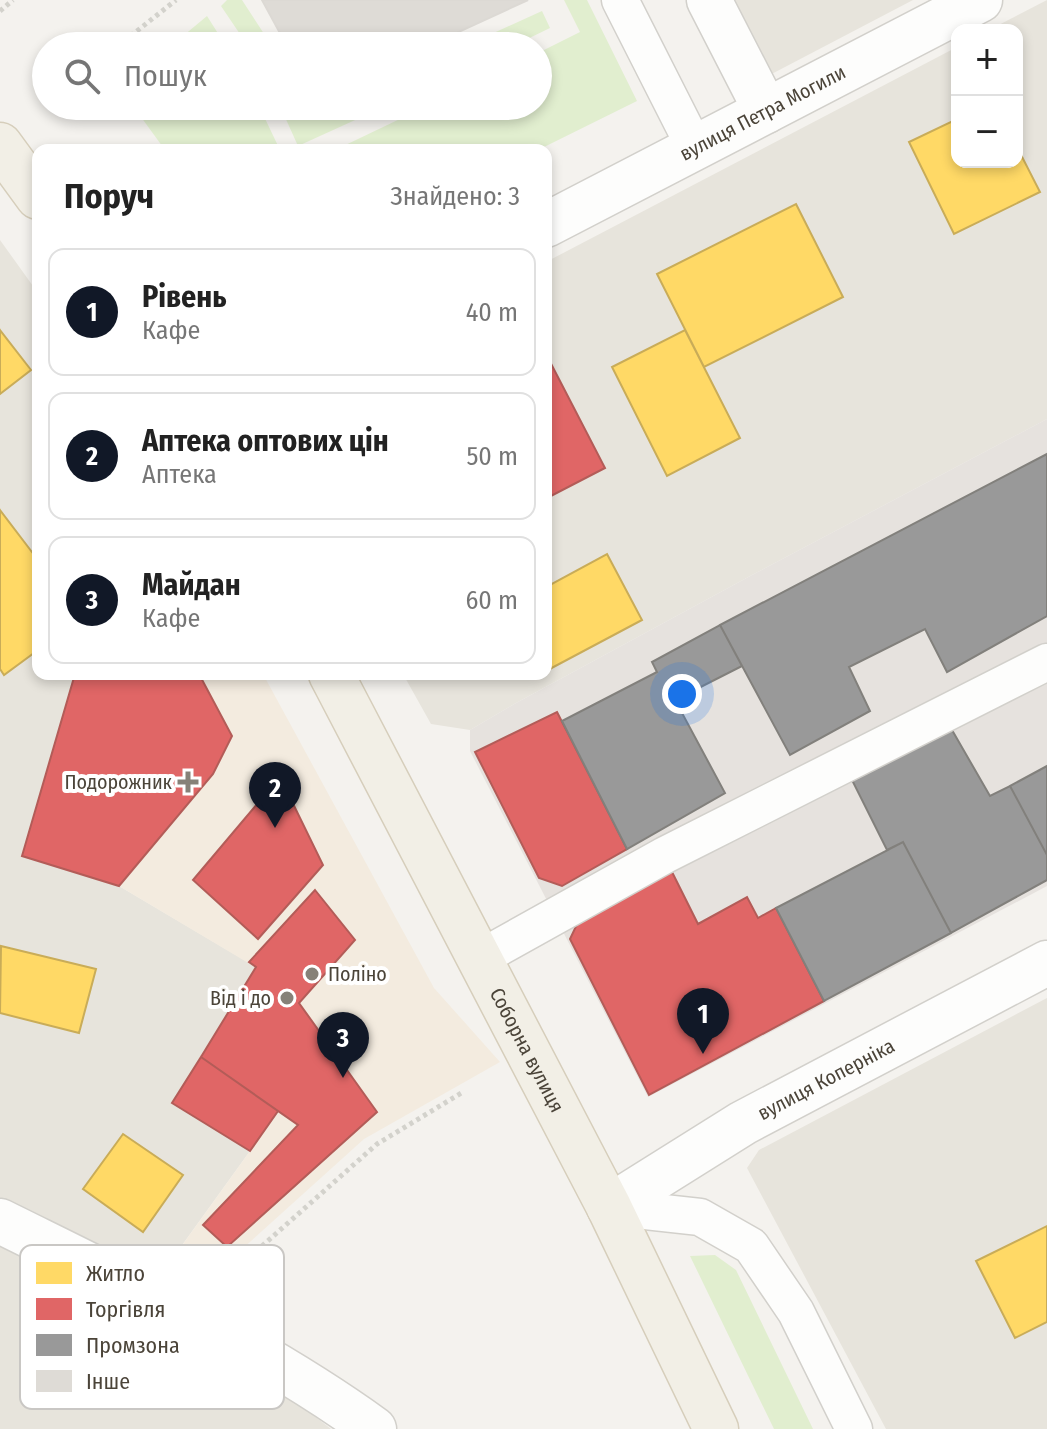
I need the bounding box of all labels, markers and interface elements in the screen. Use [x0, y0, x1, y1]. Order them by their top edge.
map controls [951, 24, 1023, 168]
button: + [951, 24, 1023, 96]
search box [32, 32, 552, 120]
icon: search [60, 54, 104, 98]
text: Пошук [124, 58, 207, 94]
street label: вулиця Петра Могили [676, 60, 850, 166]
button: − [951, 96, 1023, 168]
text: Поруч [64, 176, 154, 217]
text: Знайдено: 3 [390, 181, 520, 212]
text: Рівень [142, 279, 226, 315]
text: 1 [87, 297, 98, 328]
text: 40 m [466, 297, 518, 328]
text: Кафе [142, 315, 200, 346]
text: Аптека оптових цін [142, 423, 389, 459]
text: 2 [86, 441, 98, 472]
text: 50 m [466, 441, 518, 472]
text: Аптека [142, 459, 217, 490]
text: Майдан [142, 567, 241, 603]
text: 3 [86, 585, 98, 616]
text: 60 m [465, 585, 518, 616]
text: Кафе [142, 603, 200, 634]
your location [662, 674, 702, 714]
pin: 2 [249, 762, 301, 828]
place label: Подорожник [65, 770, 173, 794]
marker: Подорожник [179, 773, 197, 791]
place label: Поліно [328, 962, 387, 986]
marker: Поліно [303, 965, 321, 983]
street label: Соборна вулиця [485, 984, 569, 1116]
place label: Від і до [210, 986, 271, 1010]
pin: 1 [677, 988, 729, 1054]
marker: Від і до [278, 989, 296, 1007]
pin: 3 [317, 1012, 369, 1078]
street label: вулиця Коперніка [753, 1033, 899, 1125]
legend [20, 1245, 284, 1409]
text: Житло [86, 1260, 145, 1287]
text: Торгівля [86, 1296, 165, 1323]
text: Промзона [86, 1332, 180, 1359]
text: Інше [86, 1368, 130, 1395]

